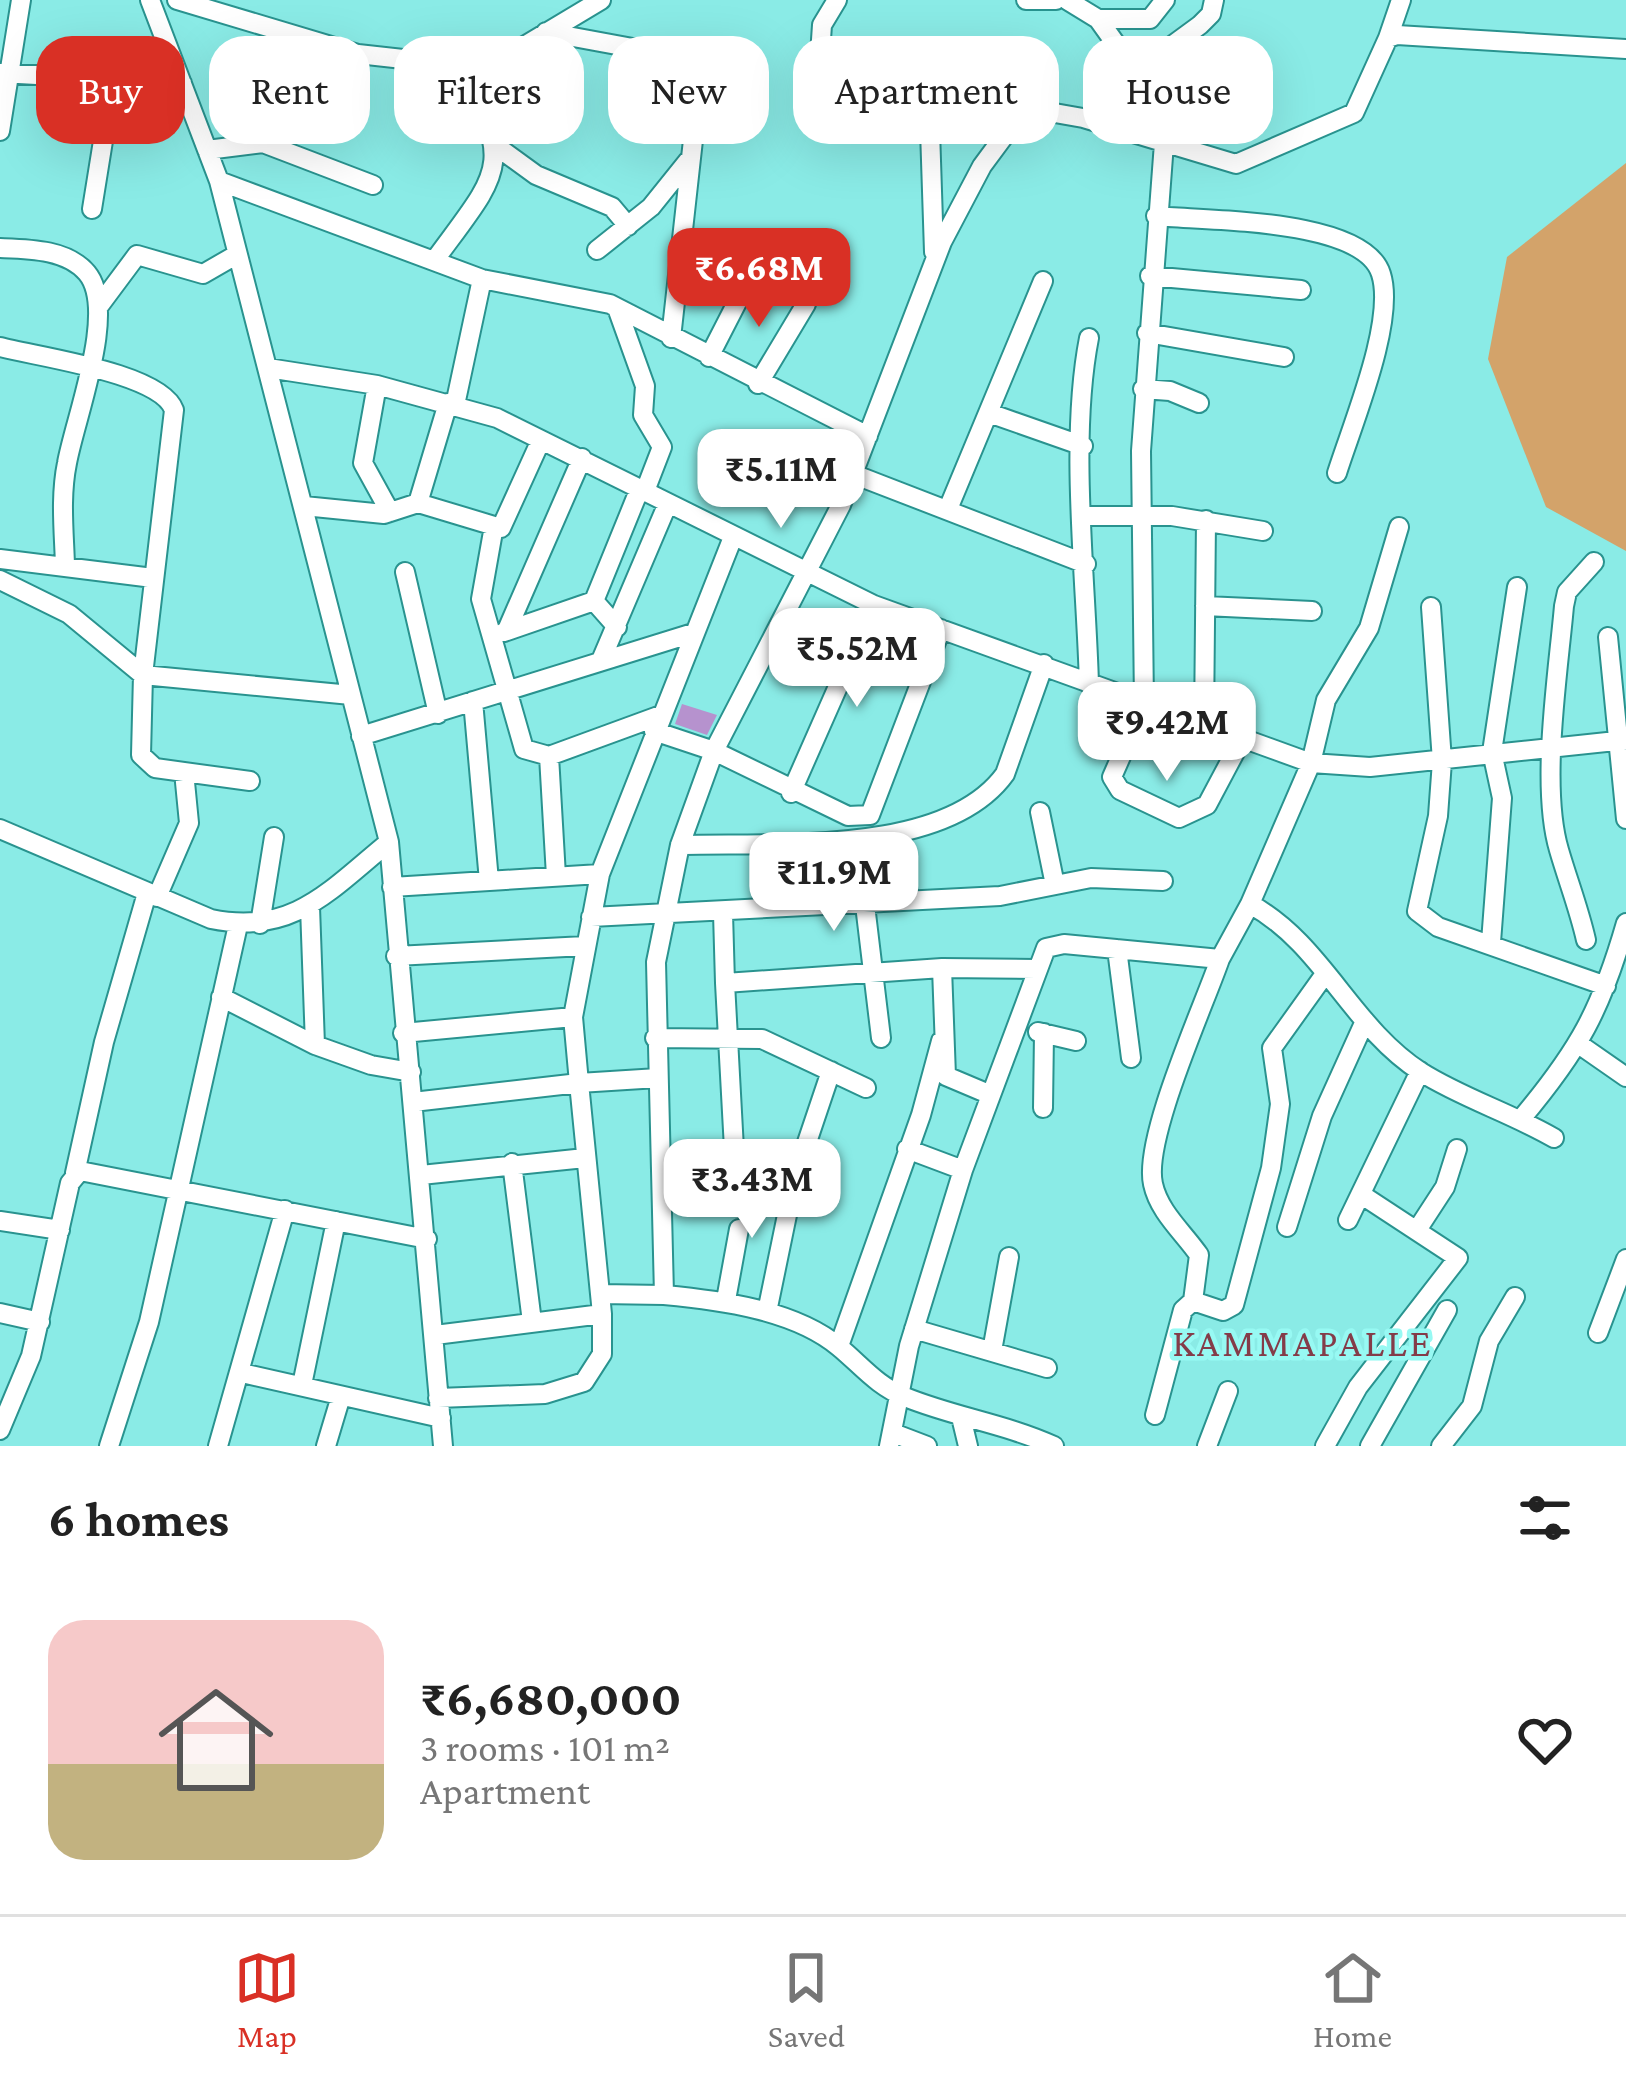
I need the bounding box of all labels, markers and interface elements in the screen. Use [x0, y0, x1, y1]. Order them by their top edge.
chip: Buy [36, 36, 185, 144]
chip: Rent [209, 36, 370, 144]
chip: Filters [394, 36, 584, 144]
chip: New [608, 36, 769, 144]
chip: Apartment [793, 36, 1059, 144]
chip: House [1083, 36, 1273, 144]
pin: ₹6.68M [661, 228, 857, 330]
text: ₹6.68M [694, 245, 824, 288]
pin: ₹5.11M [683, 429, 879, 531]
text: ₹5.11M [724, 446, 838, 489]
pin: ₹5.52M [759, 608, 955, 710]
text: ₹5.52M [796, 625, 918, 668]
pin: ₹9.42M [1069, 682, 1265, 784]
text: ₹9.42M [1105, 699, 1229, 742]
pin: ₹11.9M [736, 832, 932, 934]
text: ₹11.9M [776, 849, 892, 892]
pin: ₹3.43M [654, 1139, 850, 1241]
text: ₹3.43M [691, 1156, 813, 1199]
district label: KAMMAPALLE [1172, 1321, 1434, 1364]
icon: filters [1512, 1485, 1578, 1551]
text: 6 homes [48, 1490, 229, 1547]
icon: home [144, 1668, 288, 1812]
text: ₹6,680,000 [420, 1669, 682, 1726]
icon: heart [1512, 1707, 1578, 1773]
text: 3 rooms · 101 m² [420, 1726, 670, 1769]
text: Apartment [420, 1769, 590, 1812]
tab: Map [234, 1945, 300, 2054]
tab: Saved [768, 1945, 845, 2054]
tab: Home [1313, 1945, 1392, 2054]

